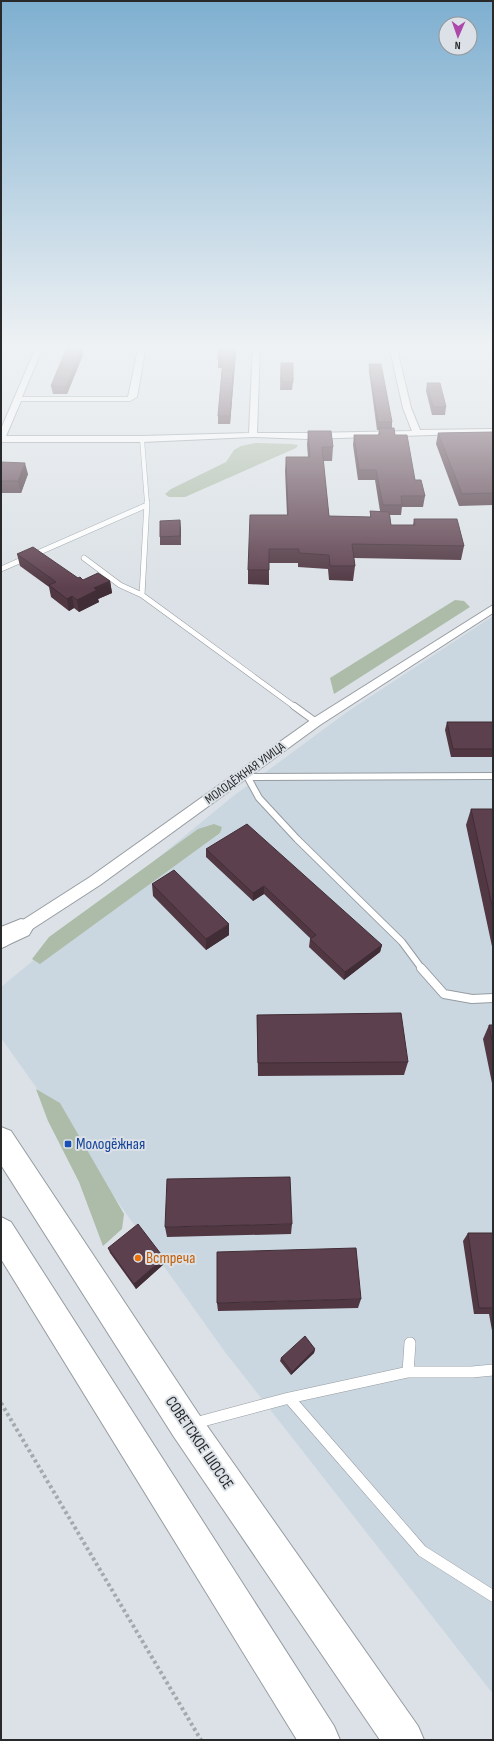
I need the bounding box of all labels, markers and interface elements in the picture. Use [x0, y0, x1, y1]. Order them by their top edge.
north arrow [438, 16, 478, 56]
text: N [454, 39, 461, 52]
street label: МОЛОДЁЖНАЯ УЛИЦА [202, 738, 289, 807]
place label: Молодёжная [76, 1135, 145, 1154]
marker: Молодёжная [63, 1139, 73, 1149]
place label: Встреча [146, 1249, 195, 1268]
marker: Встреча [133, 1253, 143, 1263]
street label: СОВЕТСКОЕ ШОССЕ [161, 1393, 237, 1493]

